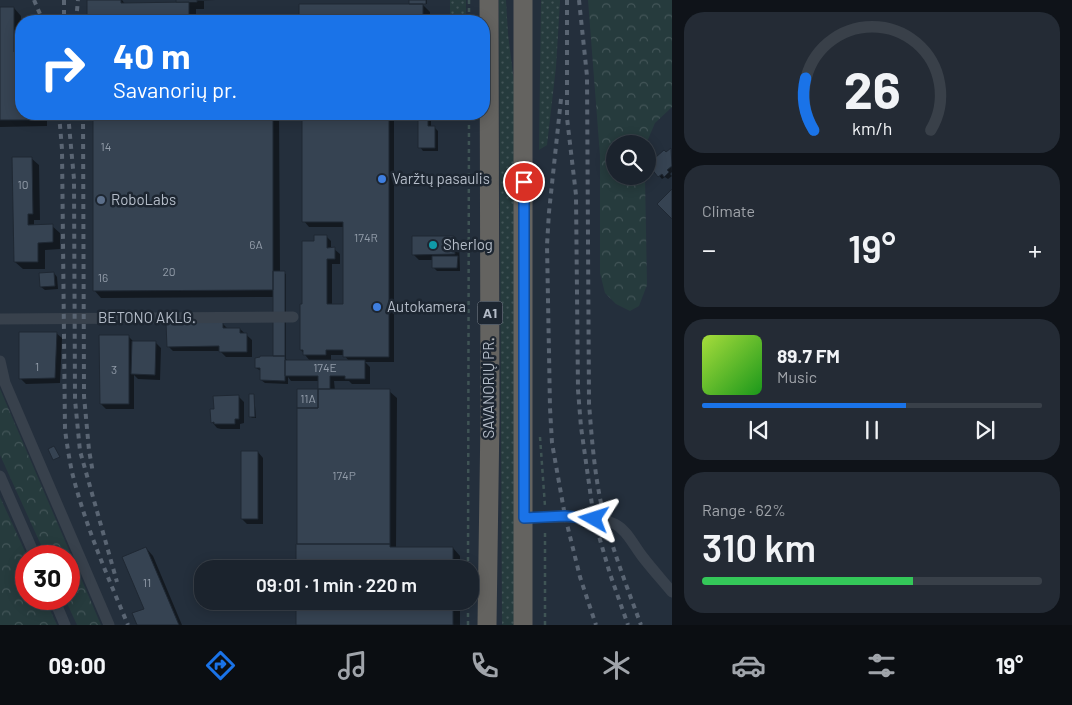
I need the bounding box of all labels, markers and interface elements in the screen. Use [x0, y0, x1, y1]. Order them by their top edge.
text: 40 m [113, 34, 190, 76]
icon: right [30, 35, 95, 100]
text: 26 [843, 57, 901, 119]
text: Savanorių pr. [113, 76, 237, 102]
text: km/h [852, 117, 892, 139]
map controls [606, 135, 656, 185]
button: search [606, 135, 656, 185]
house number: 14 [101, 139, 111, 153]
pin [503, 161, 545, 203]
icon: arrive [510, 168, 538, 196]
place label: Varžtų pasaulis [392, 169, 490, 187]
marker: Varžtų pasaulis [376, 173, 388, 185]
house number: 10 [18, 177, 28, 191]
place label: RoboLabs [111, 190, 176, 208]
marker: RoboLabs [95, 194, 107, 206]
text: Climate [702, 201, 755, 220]
text: 19° [848, 225, 896, 271]
house number: 174R [354, 230, 378, 244]
text: − [702, 232, 716, 266]
text: + [1028, 232, 1042, 266]
place label: Sherlog [443, 235, 493, 253]
house number: 6A [249, 237, 263, 251]
marker: Sherlog [427, 239, 439, 251]
house number: 20 [162, 264, 176, 278]
house number: 16 [98, 270, 108, 284]
place label: Autokamera [387, 297, 466, 315]
marker: Autokamera [371, 301, 383, 313]
road number: A1 [478, 302, 502, 324]
street label: BETONO AKLG. [98, 308, 196, 326]
street label: SAVANORIŲ PR. [479, 337, 497, 439]
text: 89.7 FM [777, 344, 840, 367]
house number: 1 [35, 359, 39, 373]
house number: 174E [313, 360, 337, 374]
house number: 3 [111, 362, 117, 376]
text: Music [777, 367, 817, 386]
house number: 11A [300, 391, 316, 405]
icon: previous [745, 416, 773, 444]
icon: pause [858, 416, 886, 444]
icon: next [971, 416, 999, 444]
house number: 174P [332, 468, 356, 482]
position arrow [567, 492, 619, 544]
text: Range · 62% [702, 500, 786, 519]
text: 310 km [702, 524, 816, 570]
speed limit sign: 30 [15, 545, 80, 610]
text: 09:01 · 1 min · 220 m [256, 573, 417, 596]
house number: 11 [143, 575, 151, 589]
icon: directions [203, 648, 238, 683]
icon: music [335, 648, 370, 683]
icon: phone [467, 648, 502, 683]
icon: climate [599, 648, 634, 683]
icon: car [731, 648, 766, 683]
icon: filters [864, 648, 899, 683]
text: 09:00 [49, 652, 106, 678]
text: 19° [996, 652, 1023, 678]

